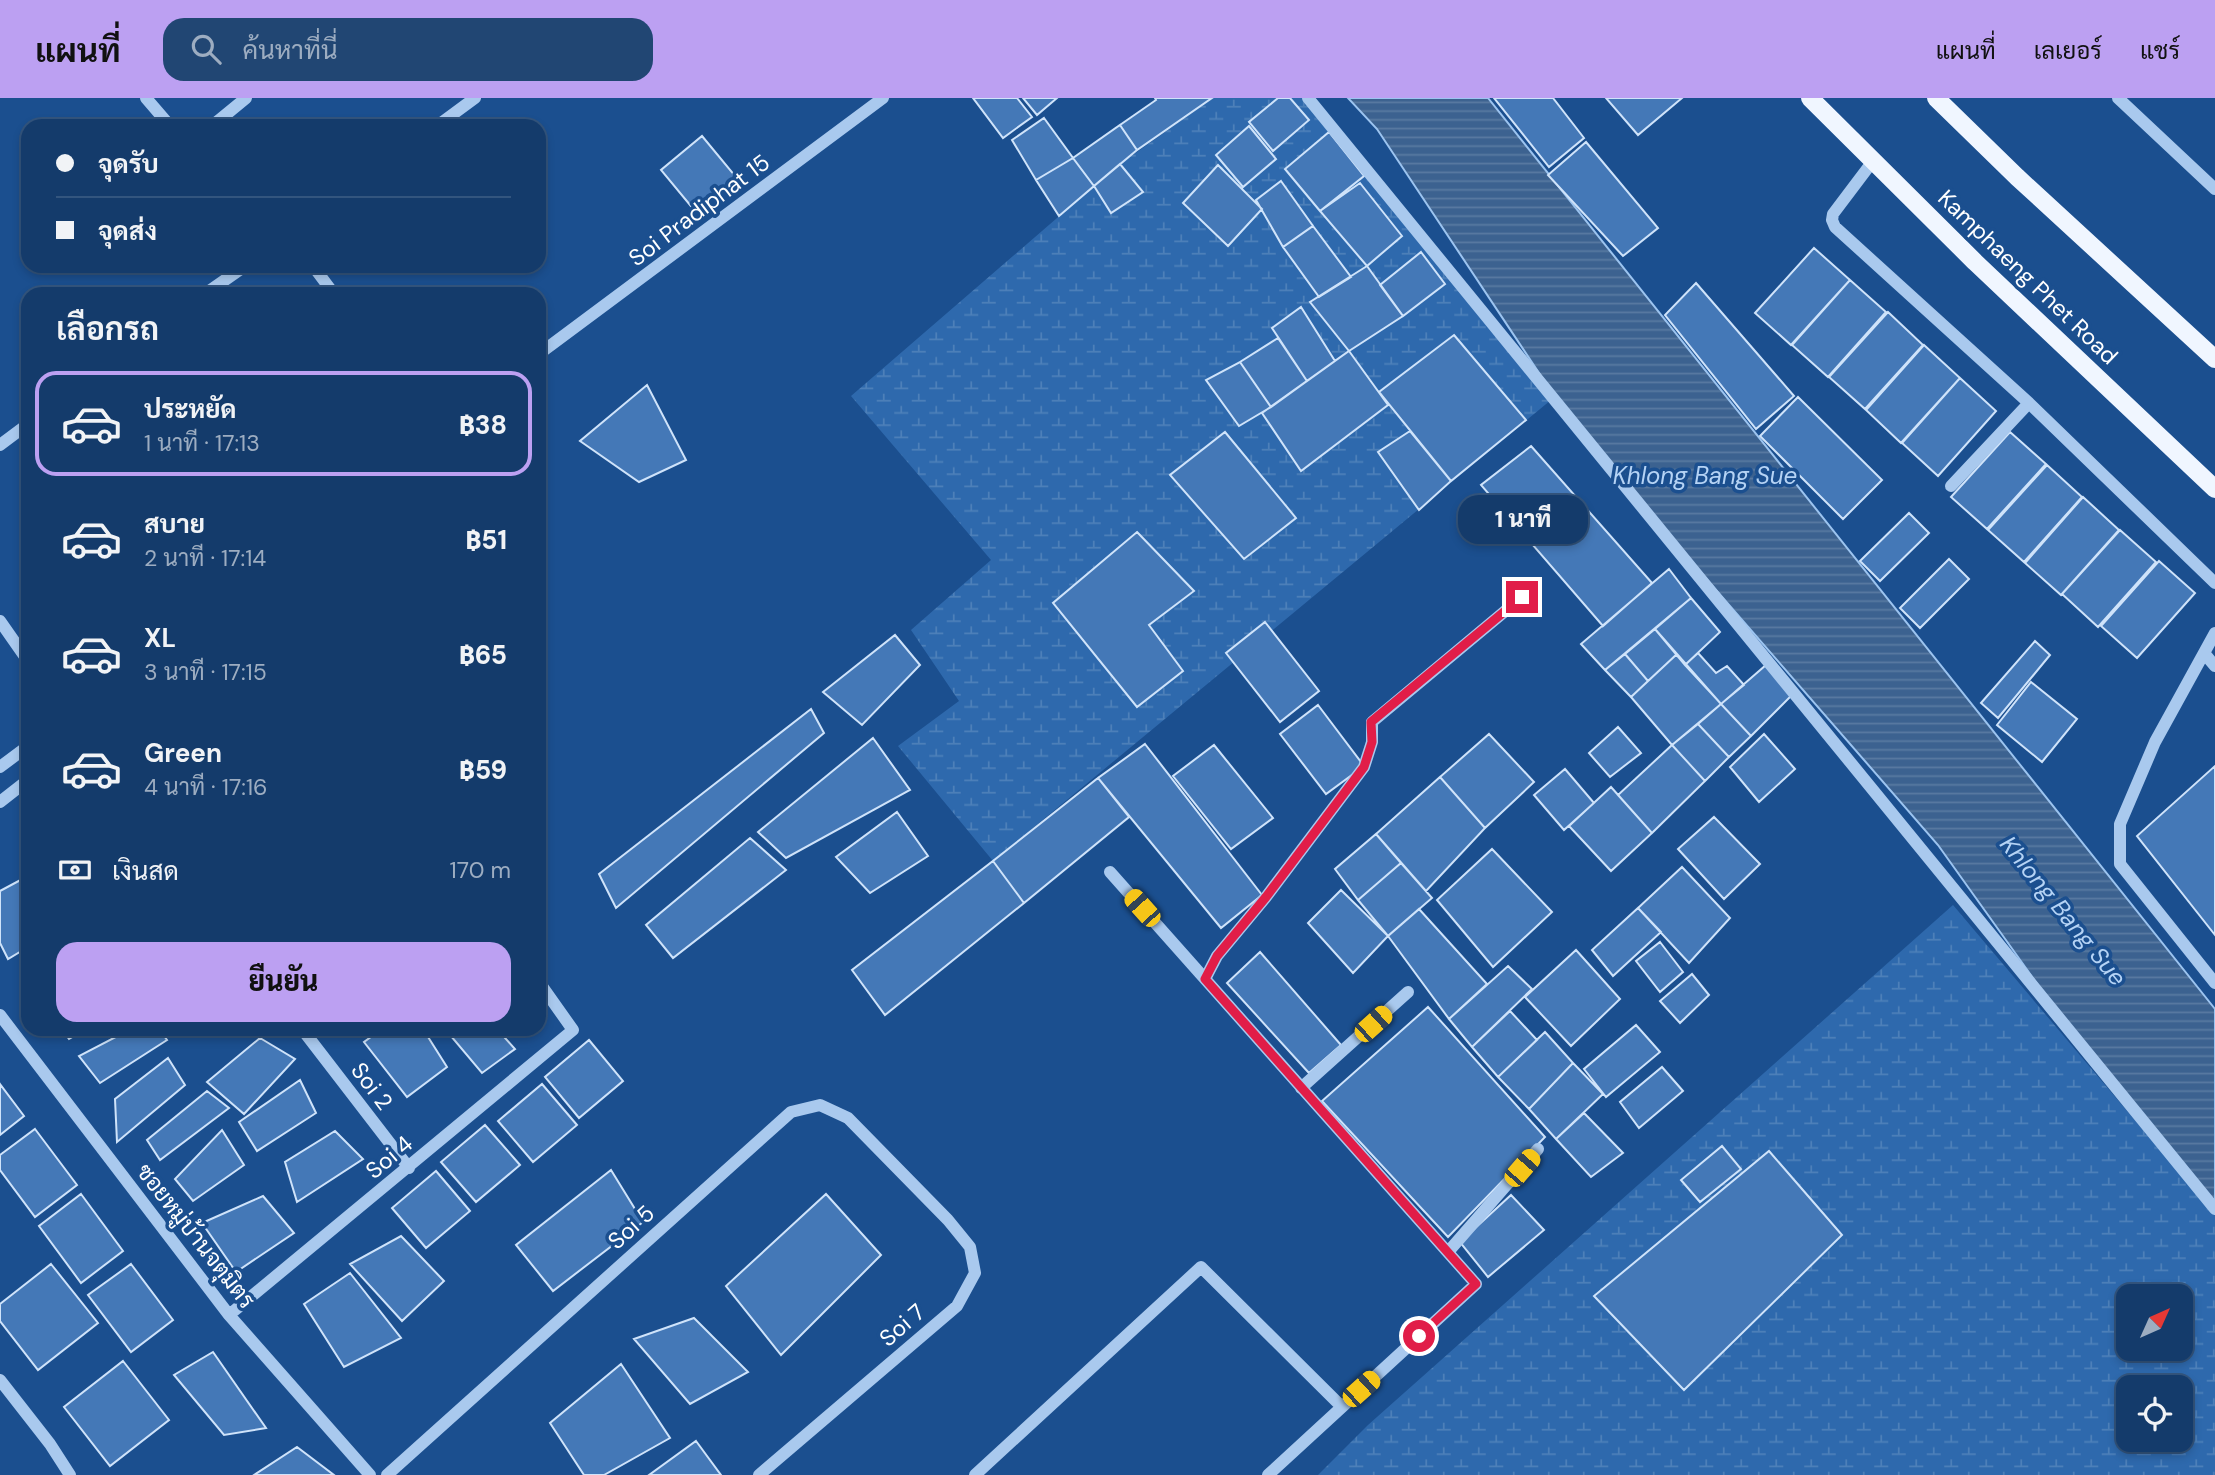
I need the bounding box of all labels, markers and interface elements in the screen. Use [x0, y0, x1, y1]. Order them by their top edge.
search box [163, 18, 653, 81]
text: แผนที่ [35, 29, 121, 72]
icon: search [187, 30, 225, 68]
text: ค้นหาที่นี่ [243, 33, 338, 67]
text: แผนที่ [1936, 35, 1996, 66]
text: เลเยอร์ [2034, 35, 2102, 66]
text: แชร์ [2140, 35, 2180, 66]
text: จุดรับ [98, 147, 159, 181]
street label: Soi Pradiphat 15 [622, 147, 776, 273]
street label: Kamphaeng Phet Road [1932, 183, 2124, 371]
text: จุดส่ง [98, 214, 157, 248]
text: เลือกรถ [56, 308, 159, 350]
icon: car [60, 392, 123, 455]
text: ประหยัด [144, 392, 237, 426]
text: ฿38 [459, 408, 507, 442]
text: 1 นาที · 17:13 [144, 428, 260, 458]
water label: Khlong Bang Sue [1613, 460, 1797, 491]
callout: 1 นาที [1457, 496, 1587, 545]
text: 1 นาที [1495, 504, 1551, 534]
icon: car [60, 507, 123, 570]
text: สบาย [144, 507, 205, 541]
text: ฿51 [465, 523, 507, 557]
text: 2 นาที · 17:14 [144, 543, 266, 573]
route end [1506, 581, 1538, 613]
text: XL [144, 621, 176, 655]
icon: car [60, 622, 123, 685]
text: ฿65 [459, 638, 507, 672]
text: 3 นาที · 17:15 [144, 657, 267, 687]
text: Green [144, 736, 222, 770]
icon: car [60, 737, 123, 800]
text: ฿59 [459, 753, 507, 787]
text: 4 นาที · 17:16 [144, 772, 268, 802]
water label: Khlong Bang Sue [1993, 829, 2133, 992]
icon: cash [56, 851, 94, 889]
text: เงินสด [112, 854, 179, 888]
text: 170 m [450, 855, 511, 885]
car [1121, 885, 1164, 931]
button: ยืนยัน [56, 942, 511, 1022]
car [1351, 1002, 1396, 1046]
street label: Soi 2 [344, 1056, 400, 1116]
street label: Soi 4 [359, 1129, 419, 1185]
car [1501, 1145, 1544, 1191]
street label: ซอยหมู่บ้านจตุมิตร [128, 1157, 262, 1316]
street label: Soi 5 [601, 1198, 661, 1256]
north arrow [2116, 1284, 2193, 1362]
map controls [2116, 1284, 2193, 1452]
street label: Soi 7 [873, 1297, 931, 1353]
route start [1403, 1320, 1435, 1352]
car [1339, 1367, 1384, 1411]
button: locate [2116, 1375, 2193, 1452]

